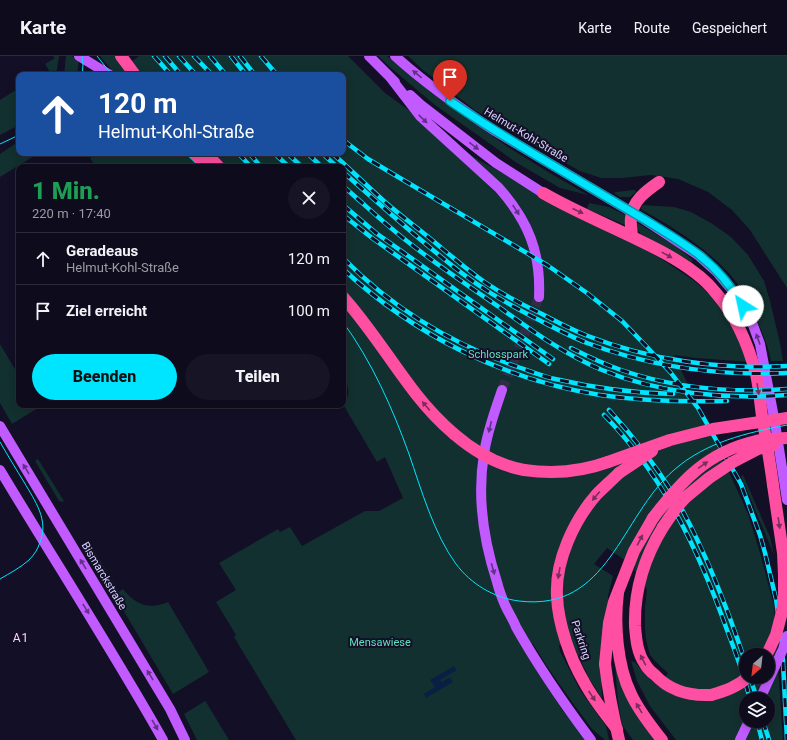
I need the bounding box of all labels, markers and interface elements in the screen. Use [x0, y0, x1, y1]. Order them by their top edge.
text: Karte [20, 16, 66, 39]
text: Karte [578, 20, 612, 36]
text: Route [634, 20, 670, 36]
text: Gespeichert [692, 20, 767, 36]
pin [433, 60, 467, 101]
icon: arrive [439, 66, 461, 88]
one-way arrow [411, 70, 422, 79]
text: 120 m [98, 87, 177, 120]
icon: ahead [32, 88, 84, 140]
street label: Helmut-Kohl-Straße [482, 105, 570, 165]
one-way arrow [418, 114, 428, 124]
text: Helmut-Kohl-Straße [98, 121, 254, 142]
one-way arrow [468, 142, 479, 150]
text: 1 Min. [32, 177, 100, 205]
button: close [288, 177, 330, 219]
one-way arrow [512, 204, 519, 215]
text: 220 m · 17:40 [32, 206, 111, 221]
one-way arrow [572, 208, 583, 214]
text: Geradeaus [66, 242, 138, 260]
icon: ahead [32, 248, 54, 270]
text: 120 m [288, 250, 330, 268]
one-way arrow [661, 251, 673, 258]
text: Helmut-Kohl-Straße [66, 260, 179, 275]
position arrow [722, 285, 764, 327]
icon: arrive [32, 300, 54, 322]
text: Ziel erreicht [66, 302, 147, 320]
text: 100 m [288, 302, 330, 320]
one-way arrow [755, 332, 761, 344]
park label: Schlosspark [468, 348, 528, 361]
button: Beenden [32, 354, 177, 400]
button: Teilen [185, 354, 330, 400]
one-way arrow [755, 382, 761, 395]
one-way arrow [422, 401, 431, 412]
one-way arrow [487, 421, 493, 433]
one-way arrow [697, 461, 708, 469]
one-way arrow [22, 464, 30, 474]
one-way arrow [592, 491, 601, 501]
one-way arrow [775, 517, 782, 530]
one-way arrow [637, 534, 643, 546]
street label: Bismarckstraße [79, 540, 129, 612]
one-way arrow [79, 559, 87, 569]
one-way arrow [490, 563, 496, 575]
one-way arrow [556, 567, 562, 579]
one-way arrow [82, 603, 89, 615]
street label: Parkring [569, 619, 593, 661]
district label: A1 [13, 631, 29, 645]
park label: Mensawiese [349, 636, 411, 649]
north arrow [739, 648, 775, 684]
map controls [739, 648, 775, 728]
one-way arrow [640, 654, 646, 666]
one-way arrow [146, 669, 153, 681]
one-way arrow [588, 690, 596, 701]
button: layers [739, 692, 775, 728]
one-way arrow [636, 702, 643, 714]
one-way arrow [151, 719, 158, 731]

